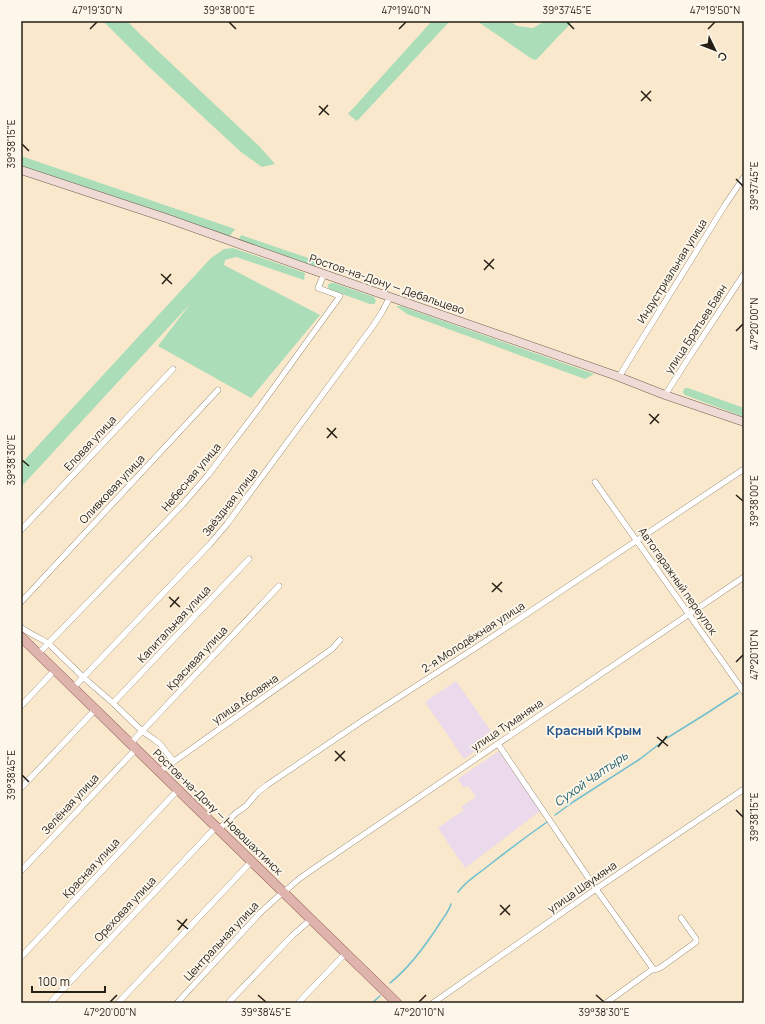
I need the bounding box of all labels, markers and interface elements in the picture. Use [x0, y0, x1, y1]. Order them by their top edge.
text: 47°19'30"N [72, 3, 122, 17]
text: 39°38'00"E [203, 3, 255, 17]
text: 47°19'40"N [381, 3, 431, 17]
text: 39°37'45"E [542, 3, 592, 17]
text: 47°19'50"N [690, 3, 740, 17]
north arrow [695, 30, 735, 70]
text: С [714, 49, 731, 65]
text: 39°38'15"E [4, 119, 18, 169]
text: 39°37'45"E [747, 161, 761, 211]
street label: Индустриальная улица [633, 216, 710, 326]
street label: Ростов-на-Дону — Дебальцево [308, 250, 467, 317]
street label: улица Братьев Баян [661, 281, 730, 376]
text: 47°20'00"N [747, 298, 761, 350]
street label: Еловая улица [60, 412, 119, 474]
text: 39°38'30"E [4, 434, 18, 485]
street label: Небесная улица [158, 439, 224, 514]
street label: Оливковая улица [76, 451, 148, 527]
street label: Звёздная улица [198, 464, 261, 539]
text: 39°38'00"E [747, 475, 761, 527]
street label: Автогаражный переулок [636, 524, 722, 638]
street label: Капитальная улица [134, 582, 213, 666]
street label: 2-я Молодёжная улица [418, 598, 527, 676]
street label: Красивая улица [163, 622, 230, 693]
text: 47°20'10"N [747, 630, 761, 680]
street label: улица Абовяна [209, 670, 281, 727]
street label: улица Туманяна [468, 695, 546, 754]
district label: Красный Крым [546, 721, 642, 739]
street label: Ростов-на-Дону — Новошахтинск [150, 745, 287, 878]
water label: Сухой Чалтырь [550, 747, 631, 810]
text: 39°38'45"E [4, 750, 18, 800]
street label: Зелёная улица [38, 770, 102, 837]
text: 39°38'15"E [747, 792, 761, 842]
street label: Красная улица [59, 834, 122, 901]
street label: улица Шаумяна [544, 857, 619, 916]
street label: Ореховая улица [90, 873, 159, 945]
street label: Центральная улица [180, 898, 261, 983]
scale bar [32, 968, 105, 994]
text: 100 m [38, 973, 70, 990]
text: 47°20'00"N [84, 1005, 136, 1019]
text: 39°38'45"E [241, 1005, 291, 1019]
text: 47°20'10"N [394, 1005, 444, 1019]
text: 39°38'30"E [579, 1005, 630, 1019]

